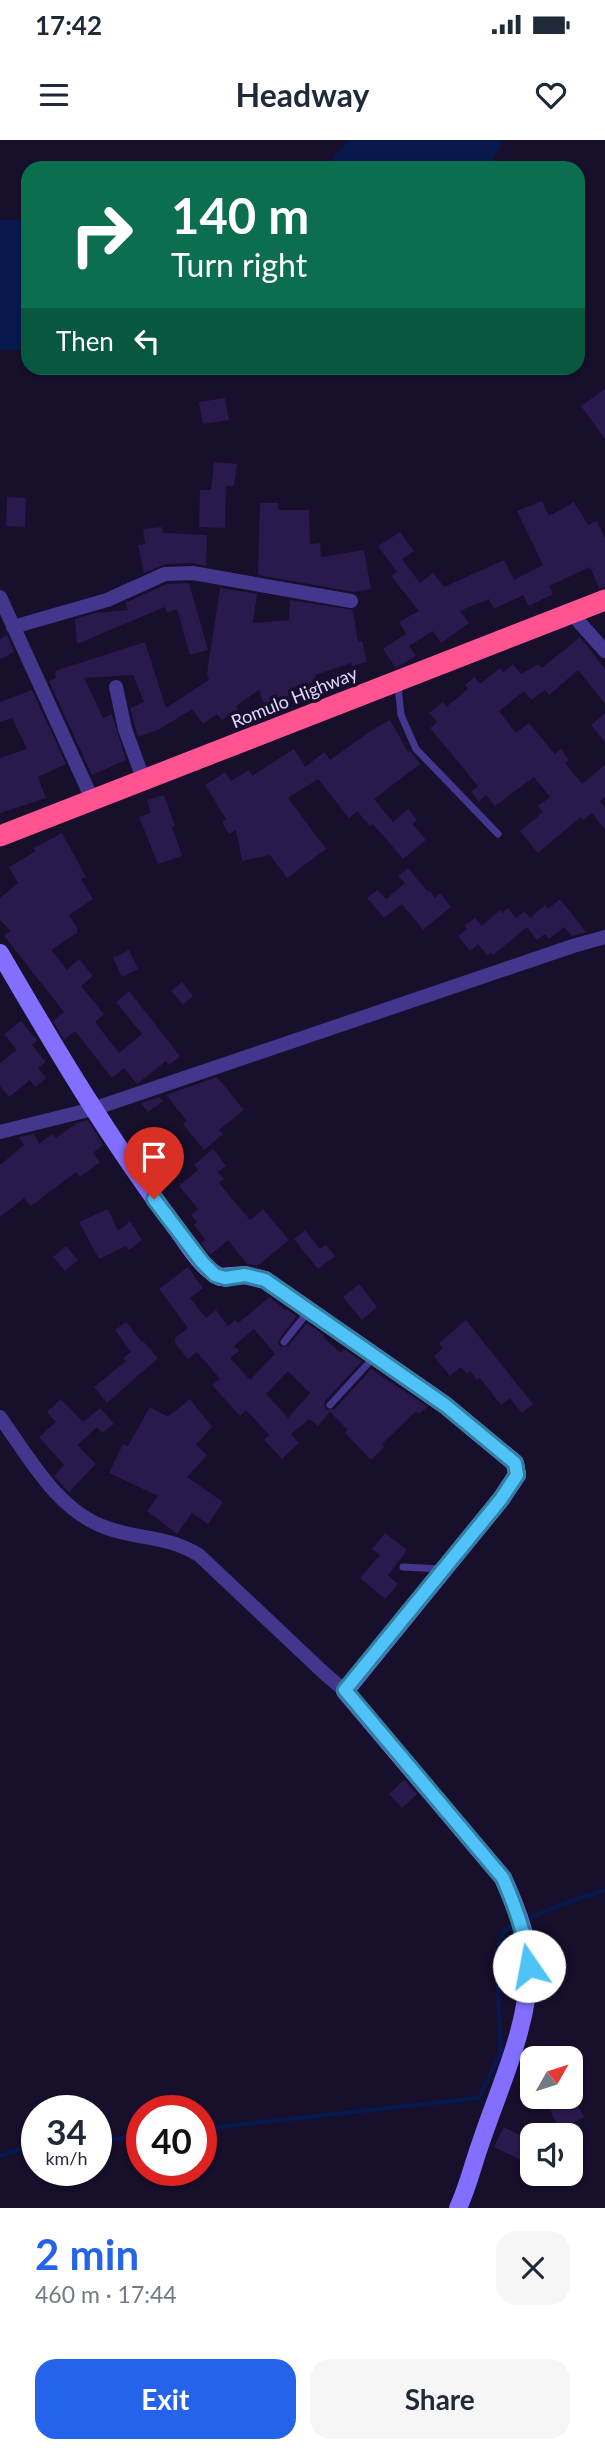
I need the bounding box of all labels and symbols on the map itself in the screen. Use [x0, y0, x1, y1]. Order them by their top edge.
street label: Romulo Highway [228, 661, 361, 732]
pin [124, 1127, 184, 1199]
position arrow [492, 1929, 566, 2003]
north arrow [520, 2046, 583, 2109]
speed limit sign: 40 [126, 2095, 217, 2186]

